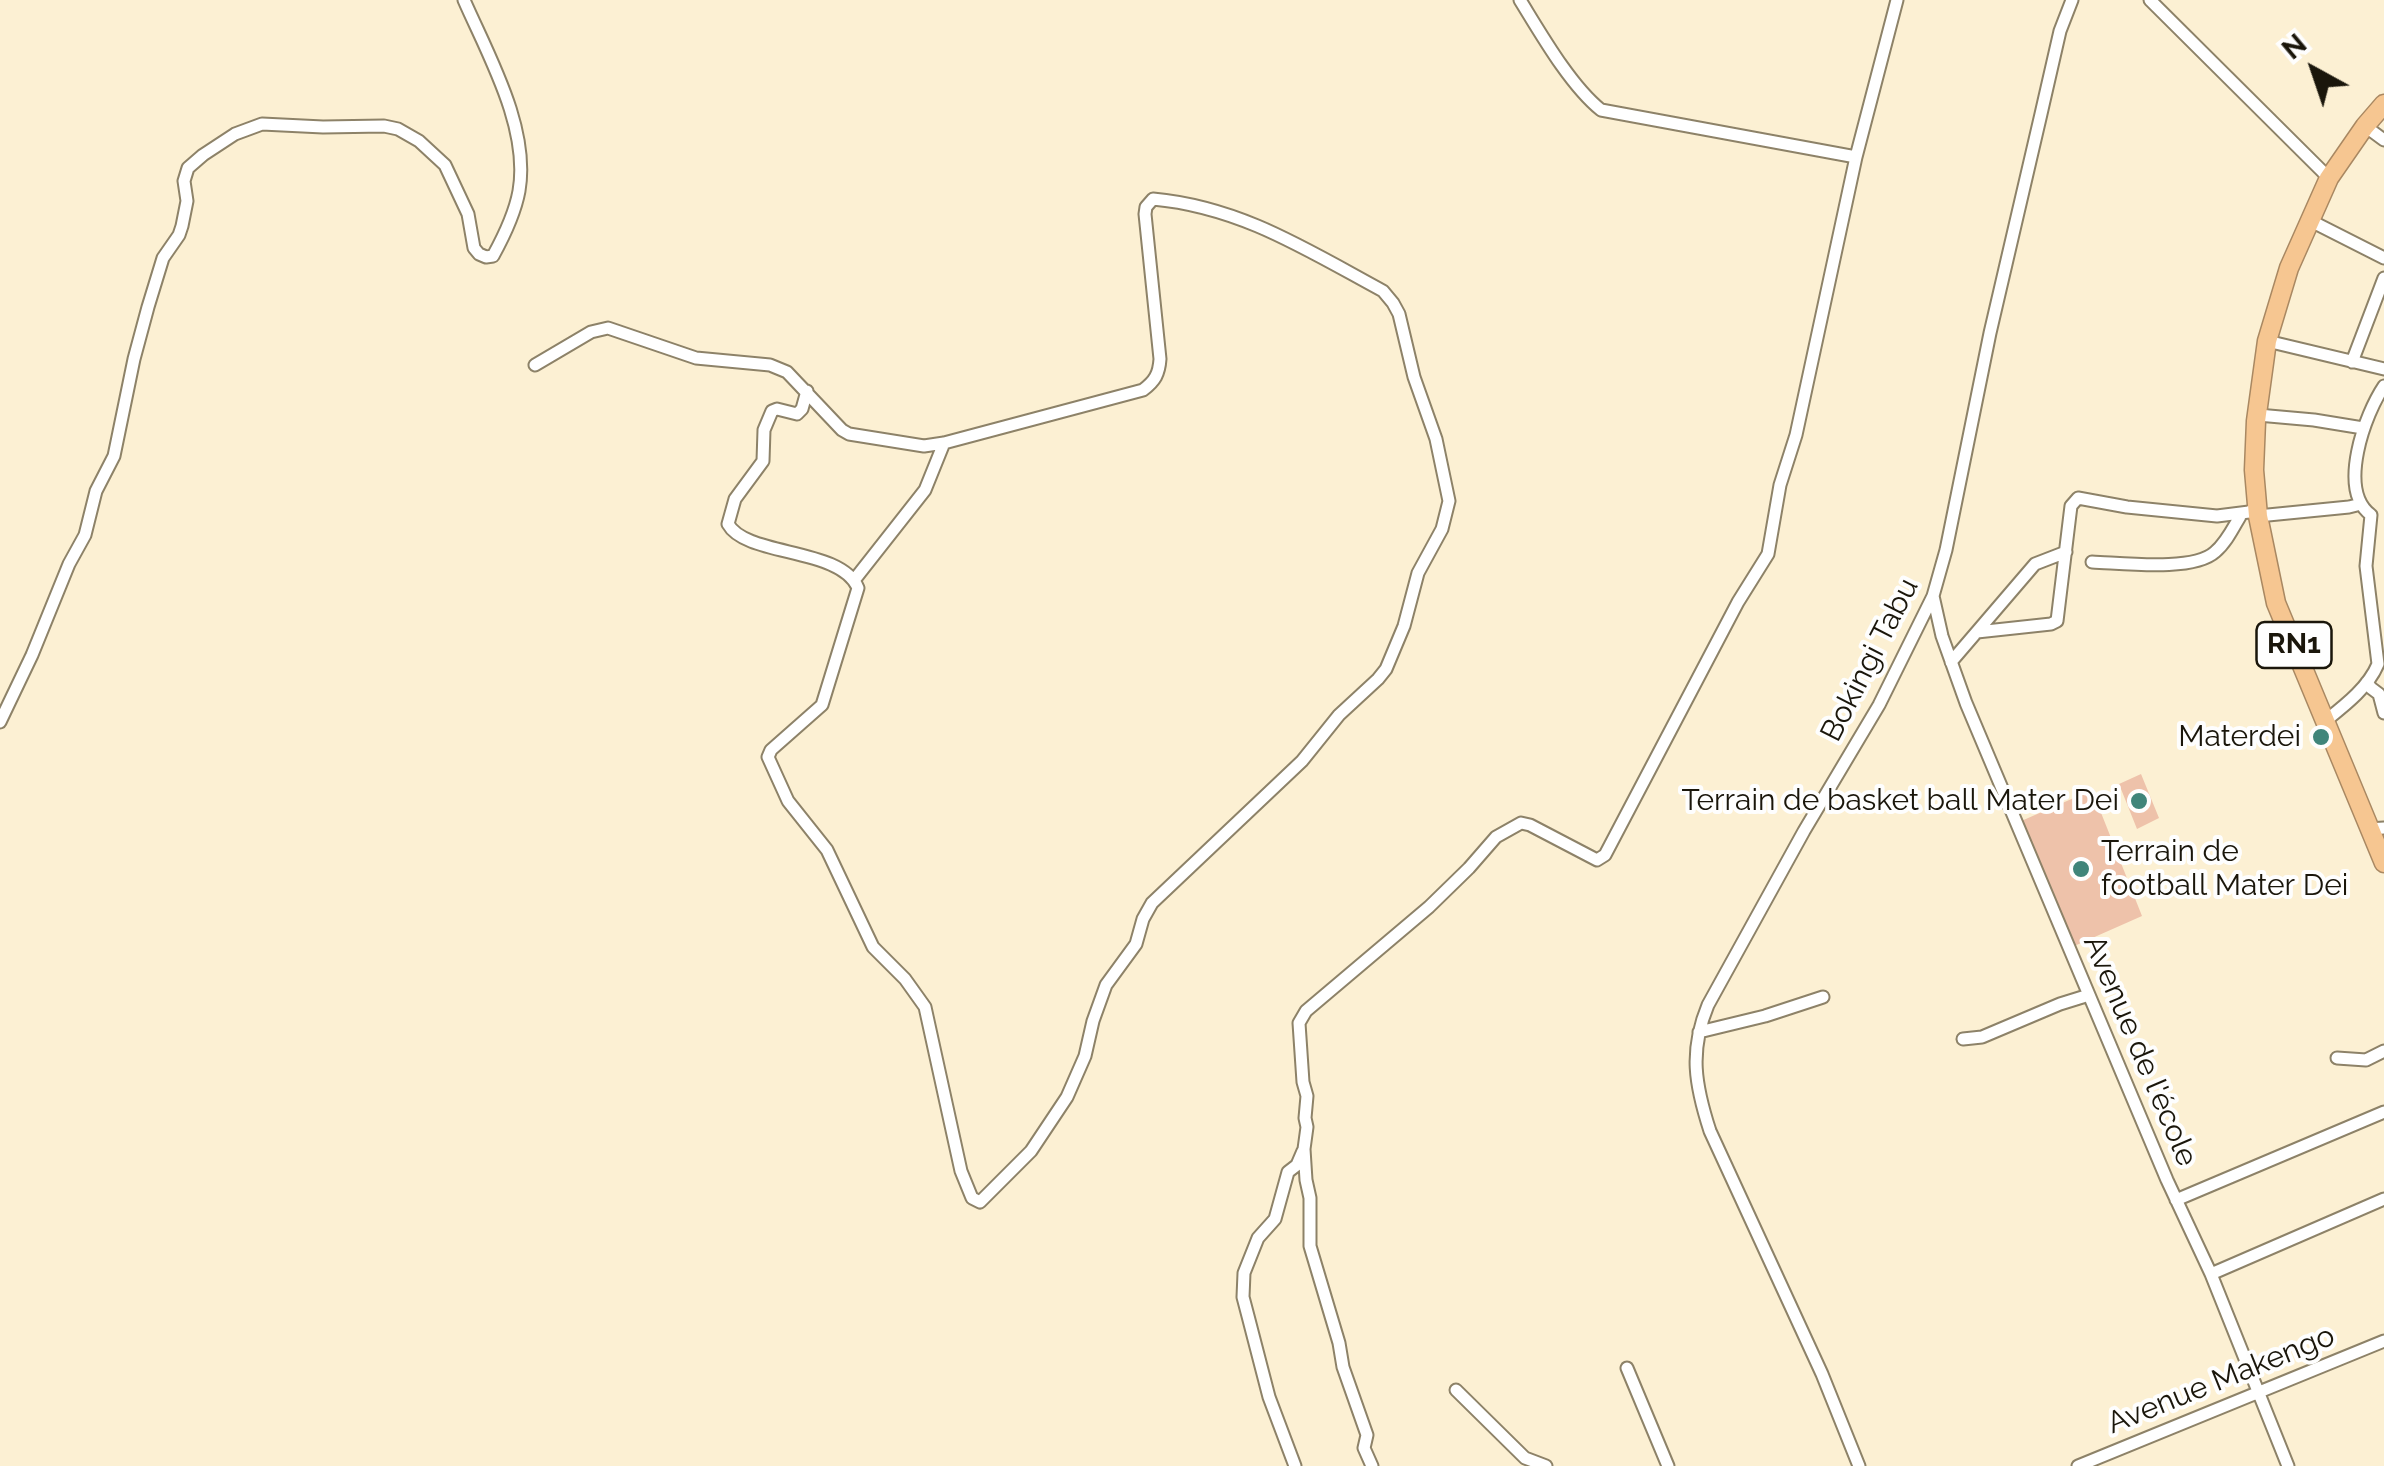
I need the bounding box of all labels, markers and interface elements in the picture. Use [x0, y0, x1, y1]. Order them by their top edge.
north arrow [2264, 20, 2364, 120]
text: N [2276, 27, 2313, 66]
street label: Bokingi Tabu [1813, 572, 1927, 748]
road number: RN1 [2256, 622, 2332, 668]
place label: Materdei [2178, 719, 2301, 755]
marker: Materdei [2310, 726, 2332, 748]
place label: Terrain de basket ball Mater Dei [1681, 783, 2119, 819]
marker: Terrain de basket ball Mater Dei [2128, 790, 2150, 812]
place label: Terrain de football Mater Dei [2101, 834, 2348, 904]
marker: Terrain de football Mater Dei [2070, 858, 2092, 880]
street label: Avenue de l'école [2075, 930, 2205, 1172]
street label: Avenue Makengo [2102, 1318, 2340, 1442]

